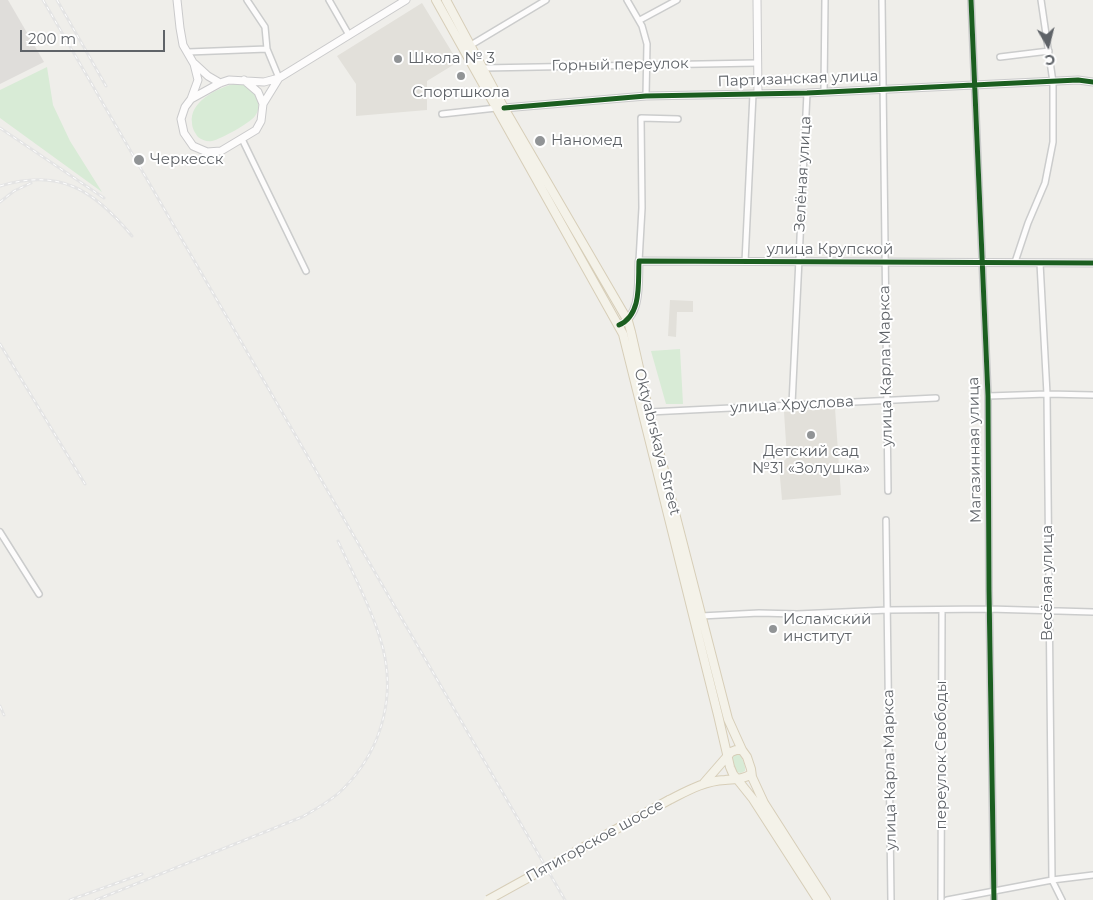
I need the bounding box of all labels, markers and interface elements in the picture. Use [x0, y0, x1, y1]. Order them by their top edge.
scale bar [22, 20, 168, 52]
north arrow [1023, 20, 1073, 70]
text: 200 m [28, 29, 76, 48]
place label: Школа № 3 [408, 50, 495, 68]
text: С [1044, 50, 1056, 69]
marker: Школа № 3 [392, 53, 404, 65]
street label: Горный переулок [551, 55, 689, 75]
street label: Партизанская улица [717, 67, 879, 91]
marker: Спортшкола [455, 70, 467, 82]
place label: Спортшкола [412, 84, 510, 102]
street label: Зелёная улица [791, 116, 815, 232]
place label: Наномед [551, 132, 622, 150]
marker: Наномед [533, 134, 547, 148]
place label: Черкесск [150, 151, 223, 169]
marker: Черкесск [132, 153, 146, 167]
street label: улица Крупской [767, 241, 893, 259]
street label: улица Карла Маркса [876, 285, 896, 447]
street label: Oktyabrskaya Street [630, 367, 684, 517]
street label: Магазинная улица [965, 377, 985, 523]
street label: улица Хруслова [730, 393, 854, 417]
marker: Детский сад №31 «Золушка» [805, 429, 817, 441]
place label: Детский сад №31 «Золушка» [752, 443, 870, 478]
street label: Весёлая улица [1039, 525, 1057, 641]
place label: Исламский институт [783, 611, 871, 646]
marker: Исламский институт [767, 623, 779, 635]
street label: переулок Свободы [933, 681, 951, 829]
street label: улица Карла Маркса [880, 689, 900, 851]
street label: Пятигорское шоссе [523, 796, 667, 886]

